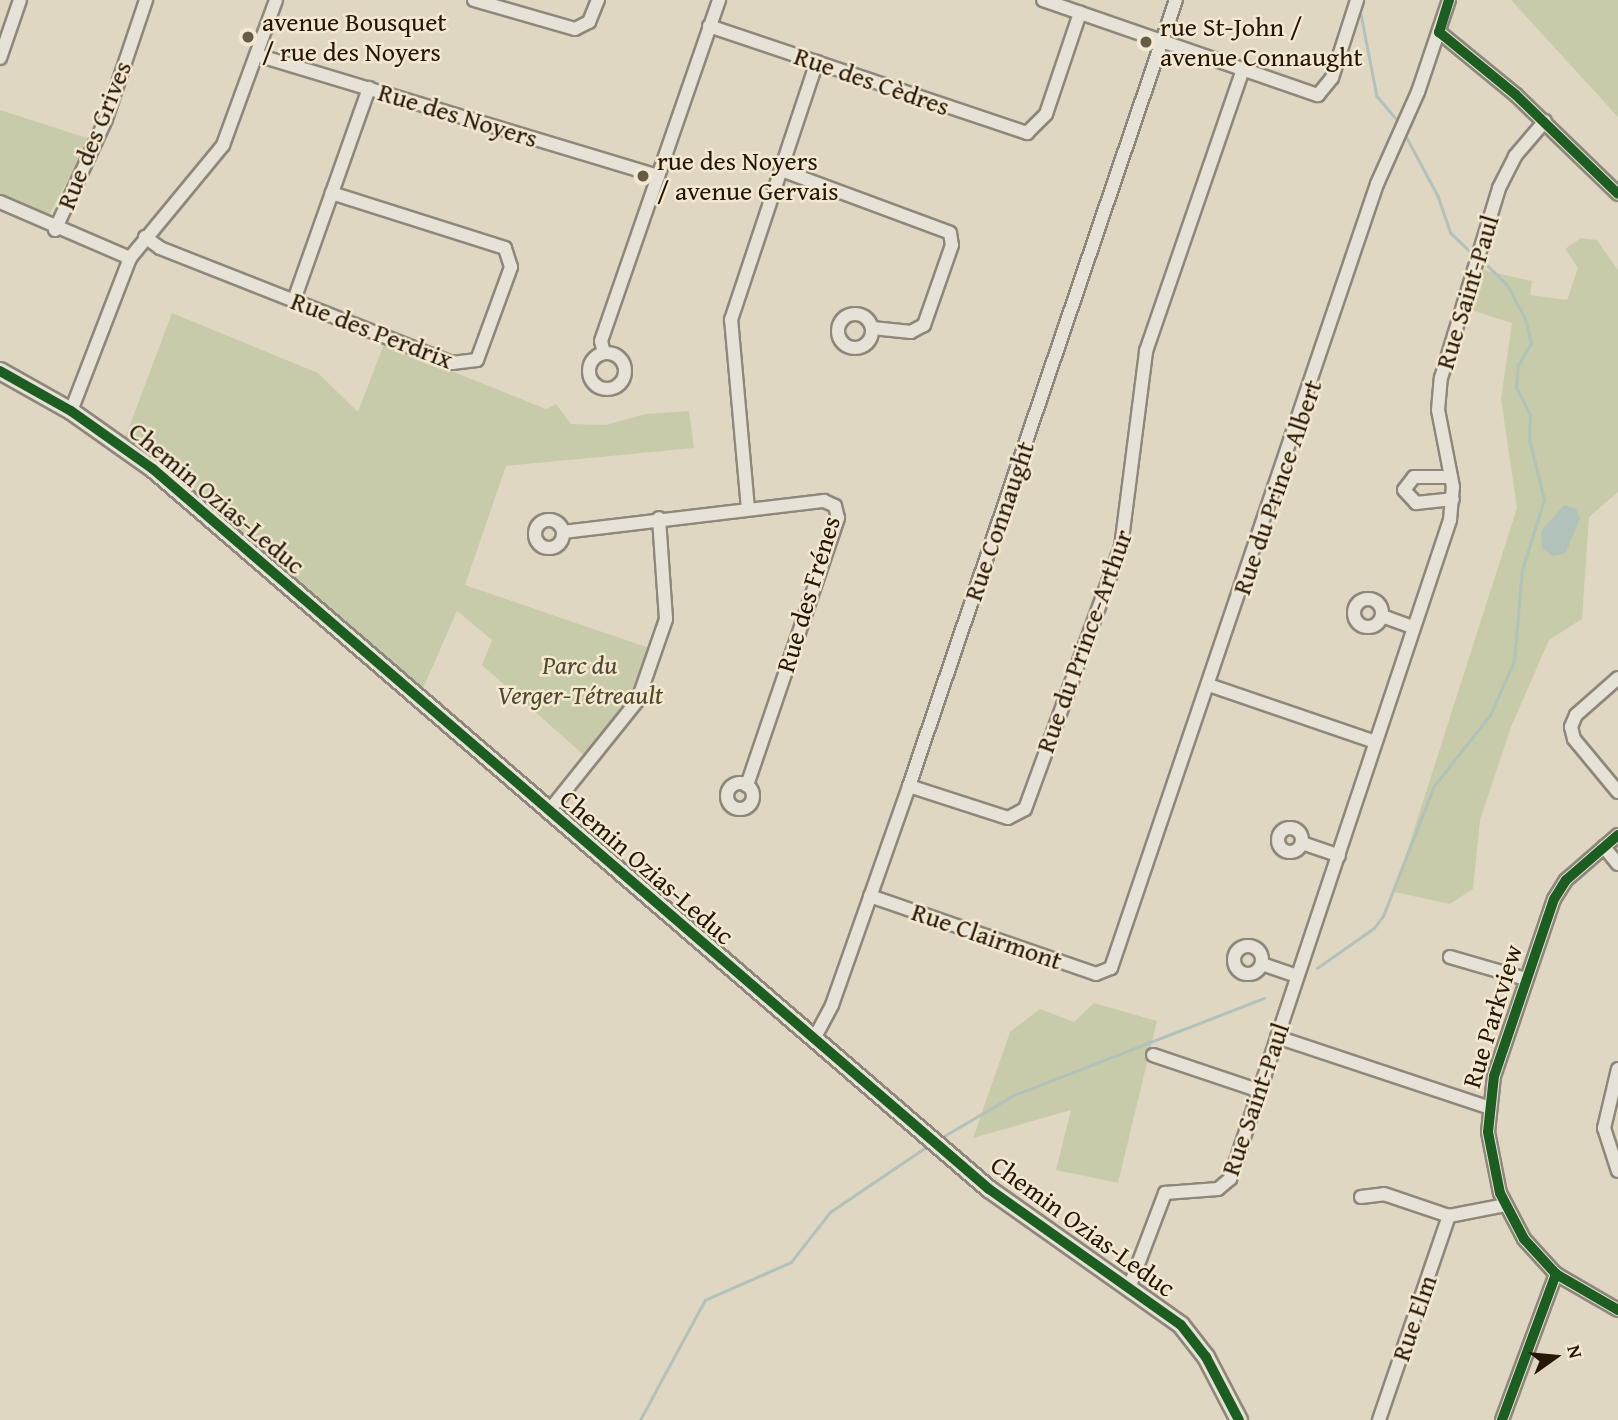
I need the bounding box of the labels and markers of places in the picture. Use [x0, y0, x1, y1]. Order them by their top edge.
place label: avenue Bousquet / rue des Noyers [262, 6, 447, 68]
place label: rue St-John / avenue Connaught [1160, 11, 1363, 72]
marker: avenue Bousquet / rue des Noyers [240, 29, 256, 45]
marker: rue St-John / avenue Connaught [1138, 34, 1154, 50]
place label: rue des Noyers / avenue Gervais [657, 145, 839, 206]
marker: rue des Noyers / avenue Gervais [635, 168, 651, 184]

